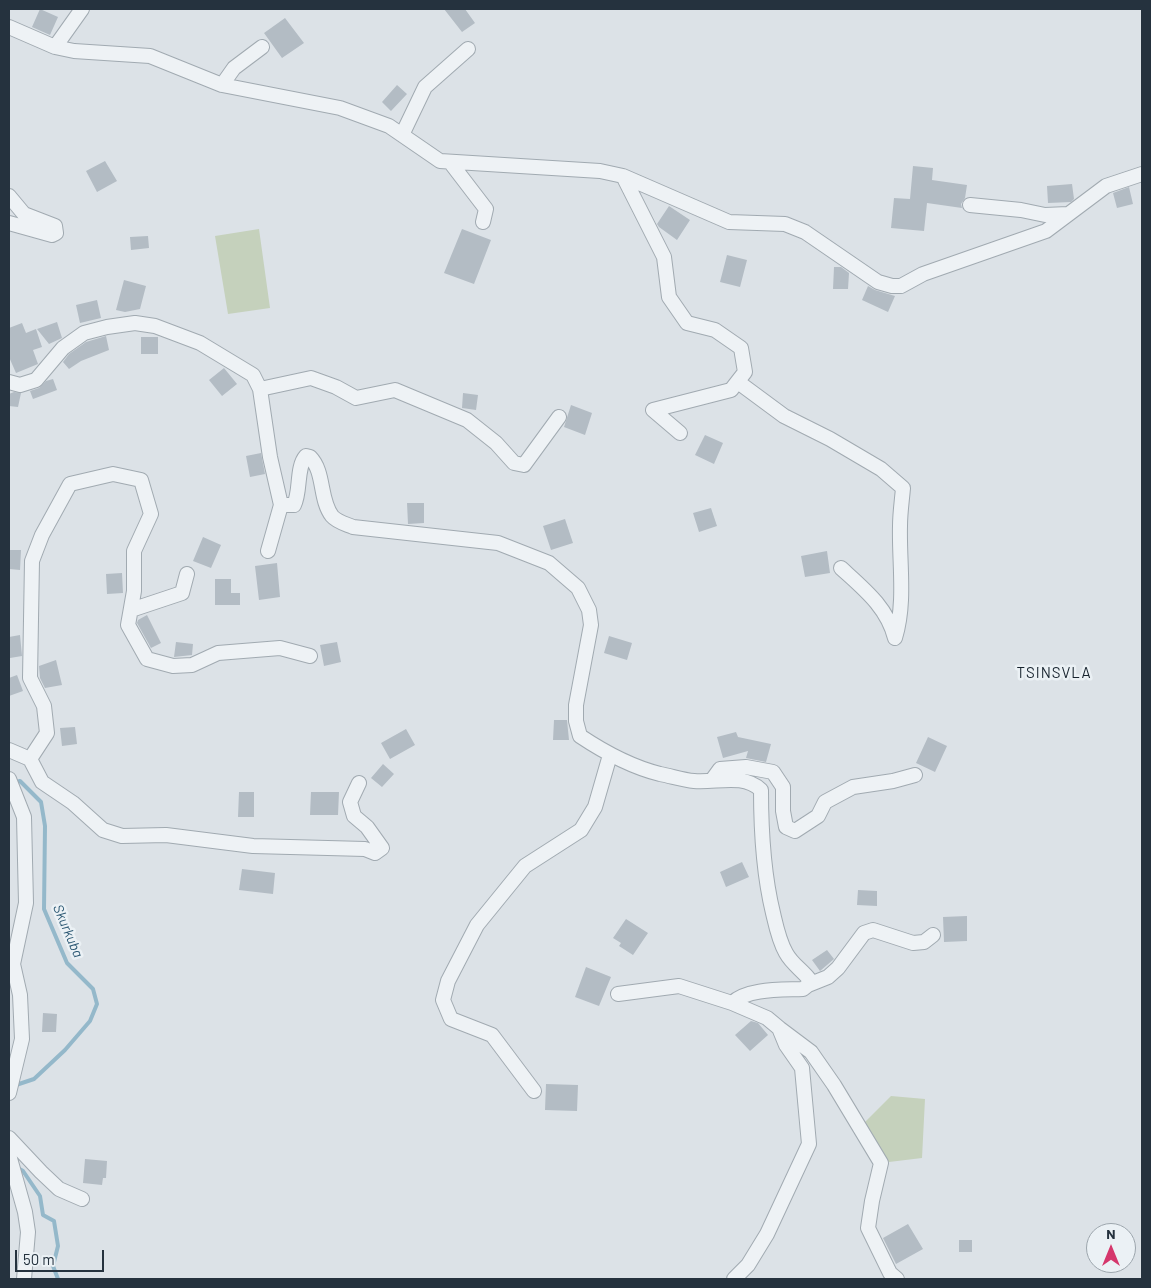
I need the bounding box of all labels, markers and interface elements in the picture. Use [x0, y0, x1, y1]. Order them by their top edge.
district label: TSINSVLA [1015, 664, 1093, 682]
water label: Skurkuba [49, 902, 87, 960]
north arrow [1086, 1223, 1136, 1273]
text: N [1106, 1225, 1116, 1242]
scale bar [18, 1240, 106, 1272]
text: 50 m [23, 1250, 55, 1268]

